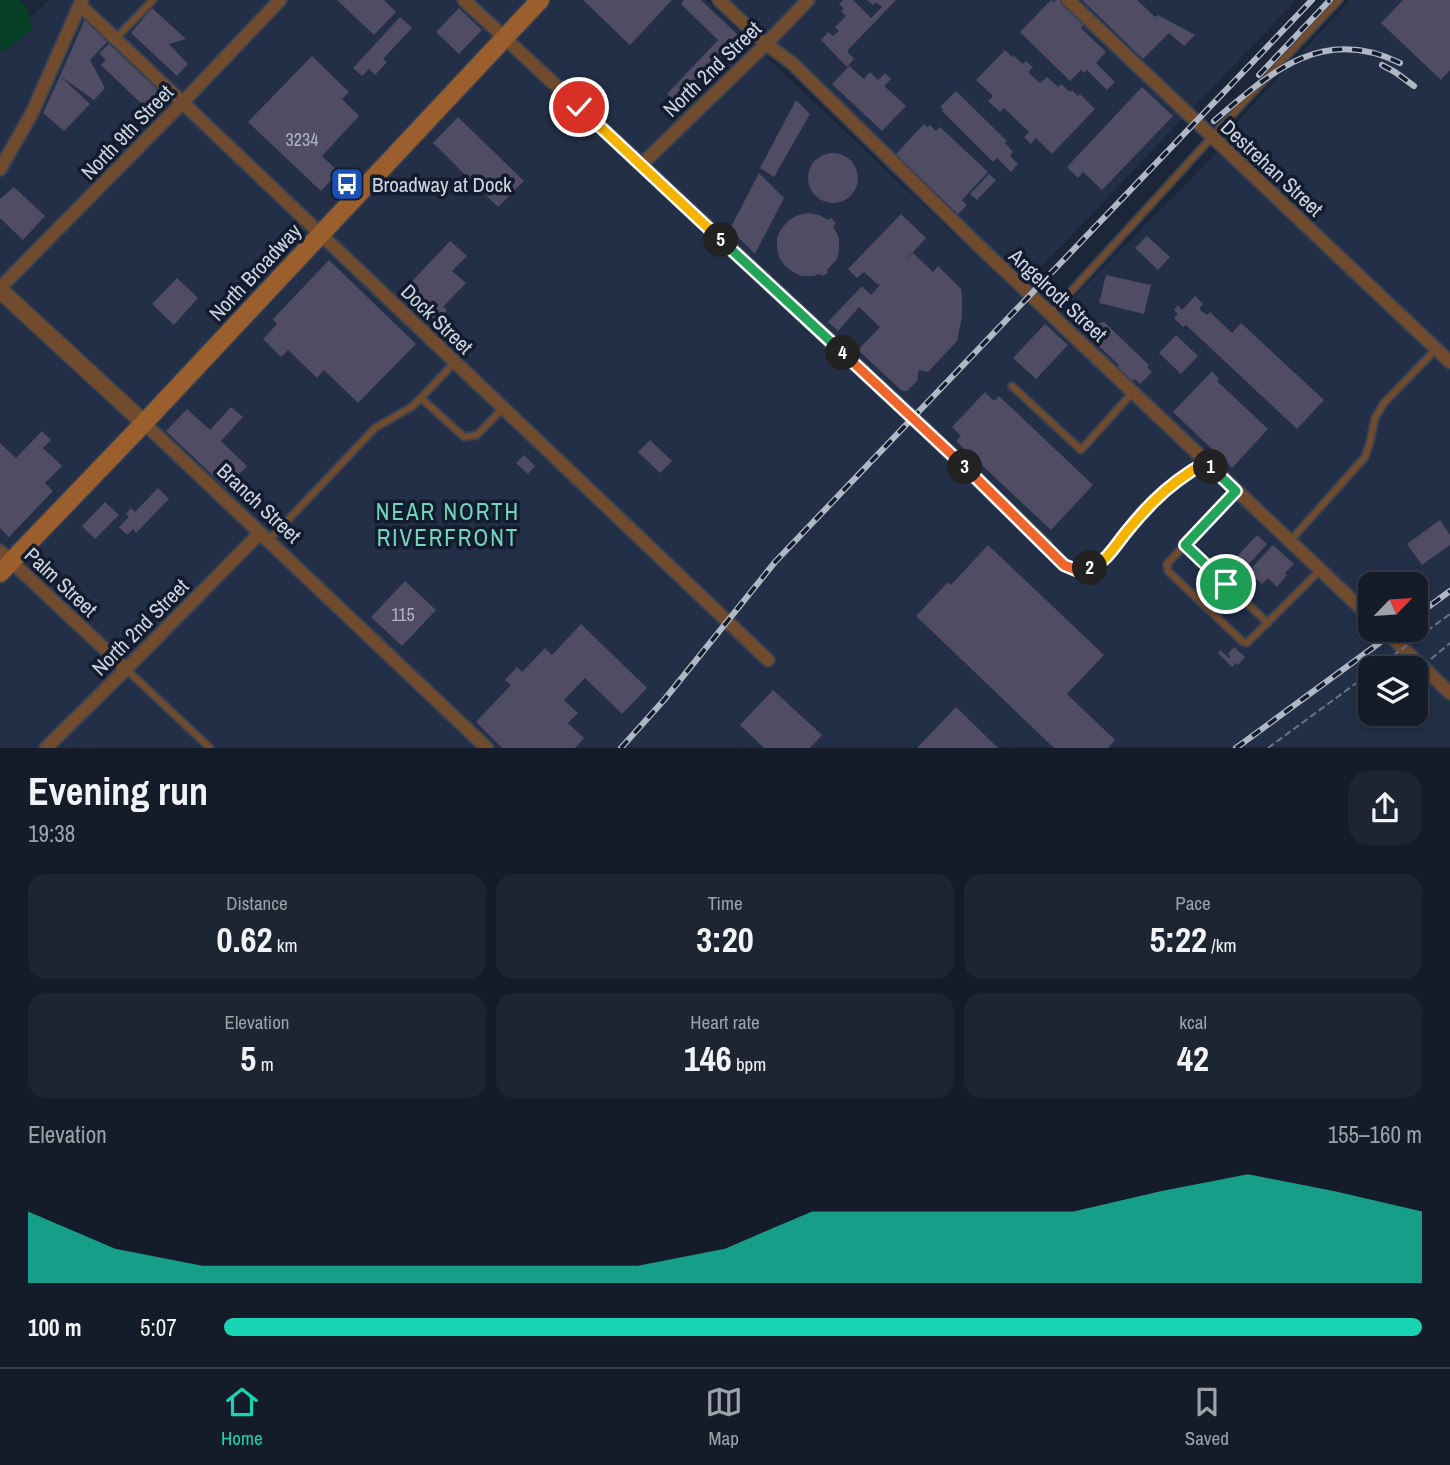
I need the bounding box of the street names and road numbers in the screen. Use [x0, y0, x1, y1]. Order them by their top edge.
street label: North 2nd Street [656, 15, 768, 123]
street label: North 9th Street [74, 78, 180, 186]
street label: Destrehan Street [1215, 113, 1330, 223]
street label: North Broadway [202, 217, 308, 327]
street label: Angelrodt Street [1002, 241, 1114, 348]
street label: Dock Street [395, 277, 480, 361]
street label: Branch Street [211, 456, 308, 550]
street label: Palm Street [18, 541, 104, 623]
street label: North 2nd Street [85, 572, 195, 682]

